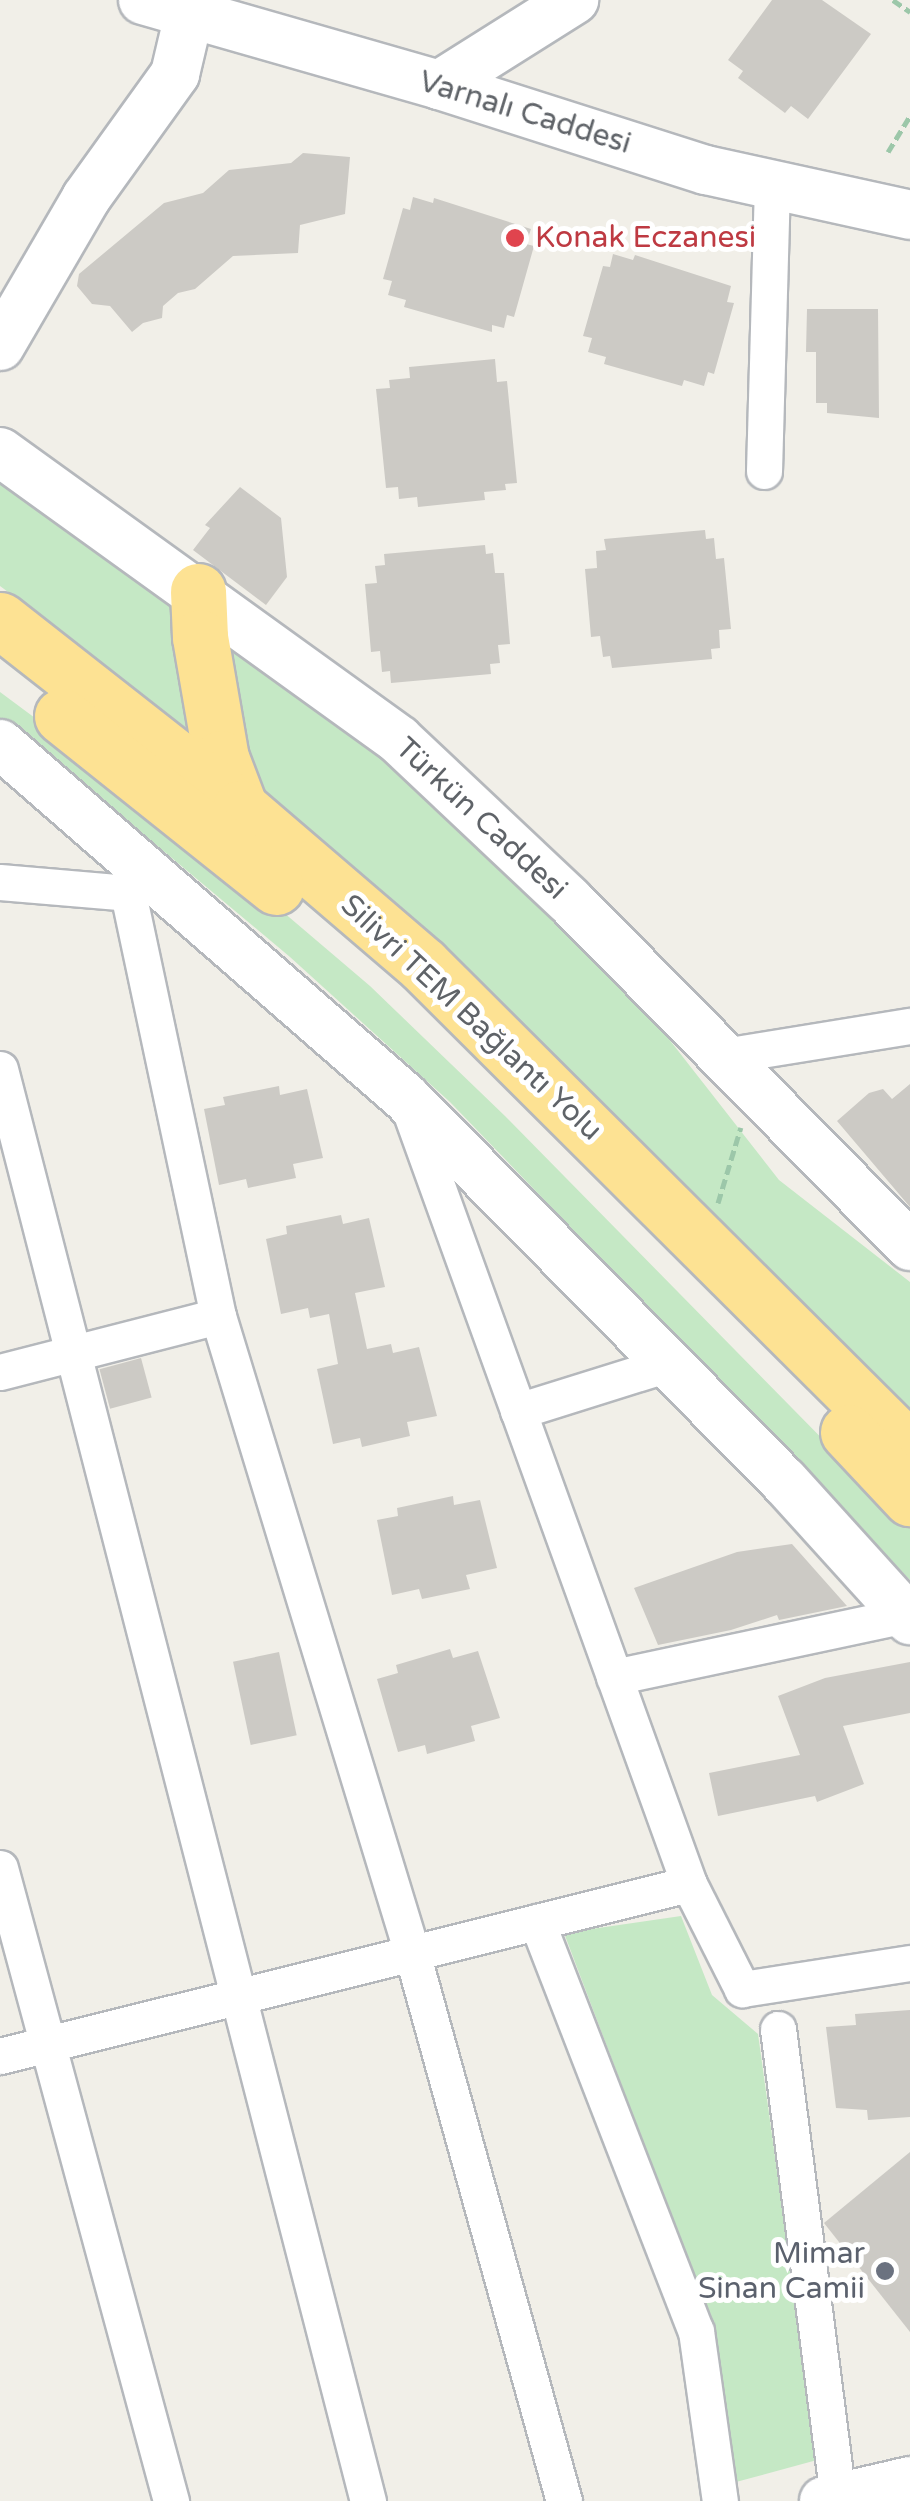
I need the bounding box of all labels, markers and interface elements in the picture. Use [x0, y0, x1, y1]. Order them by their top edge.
street label: Varnalı Caddesi [415, 64, 635, 162]
place label: Konak Eczanesi [535, 220, 756, 256]
marker: Konak Eczanesi [504, 227, 526, 249]
street label: Türkün Caddesi [388, 730, 574, 908]
street label: Silivri TEM Bağlantı Yolu [333, 888, 609, 1148]
place label: Mimar Sinan Camii [698, 2236, 865, 2306]
marker: Mimar Sinan Camii [874, 2260, 896, 2282]

